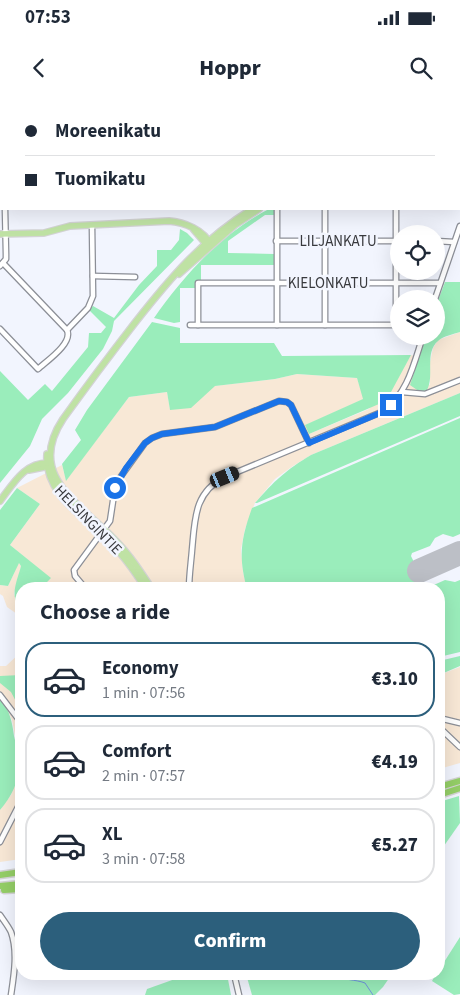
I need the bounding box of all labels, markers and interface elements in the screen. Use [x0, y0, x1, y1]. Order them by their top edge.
text: 07:53 [25, 4, 71, 31]
text: Hoppr [199, 52, 261, 84]
icon: back [25, 54, 53, 82]
icon: search [407, 54, 435, 82]
text: Moreenikatu [55, 118, 161, 145]
text: Tuomikatu [55, 166, 146, 193]
map controls [390, 225, 445, 345]
button: locate [390, 225, 445, 280]
street label: LILJANKATU [299, 231, 377, 252]
street label: KIELONKATU [288, 273, 368, 294]
button: layers [390, 290, 445, 345]
route end [380, 394, 402, 416]
car [208, 464, 241, 490]
route start [104, 477, 126, 499]
street label: HELSINGINTIE [49, 481, 127, 559]
text: Choose a ride [40, 596, 170, 628]
text: Economy [102, 655, 179, 682]
icon: car [42, 657, 87, 702]
text: €3.10 [372, 666, 418, 693]
text: 1 min · 07:56 [102, 682, 185, 704]
text: Comfort [102, 738, 172, 765]
icon: car [42, 740, 87, 785]
text: €4.19 [372, 749, 418, 776]
text: 2 min · 07:57 [102, 765, 185, 787]
text: XL [102, 821, 123, 848]
icon: car [42, 823, 87, 868]
text: €5.27 [372, 832, 418, 859]
text: 3 min · 07:58 [102, 848, 185, 870]
button: Confirm [40, 912, 420, 970]

